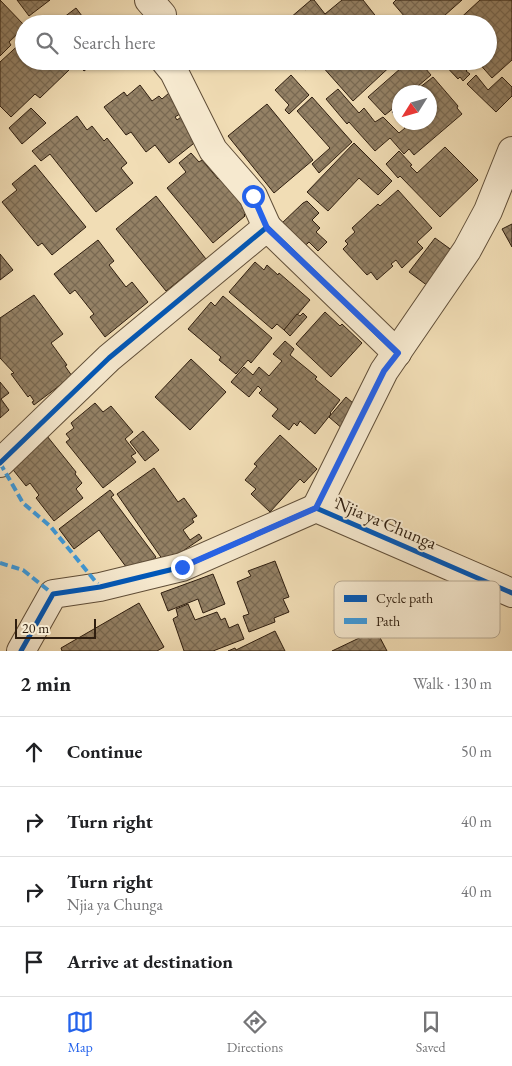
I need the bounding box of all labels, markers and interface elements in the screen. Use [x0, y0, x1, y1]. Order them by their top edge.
search box [15, 15, 497, 70]
icon: search [33, 29, 61, 57]
text: Search here [73, 30, 155, 55]
north arrow [392, 85, 437, 130]
route start [242, 185, 265, 208]
street label: Njia ya Chunga [332, 491, 441, 555]
route end [171, 556, 194, 579]
legend [334, 581, 500, 638]
text: Cycle path [376, 589, 433, 607]
text: Path [376, 612, 400, 630]
scale bar [15, 616, 96, 639]
text: 20 m [22, 619, 49, 637]
text: 2 min [20, 670, 71, 697]
text: Walk · 130 m [413, 673, 492, 694]
icon: ahead [20, 738, 48, 766]
text: Continue [67, 739, 142, 764]
text: 50 m [461, 741, 492, 762]
icon: right [20, 808, 48, 836]
text: Turn right [67, 809, 153, 834]
text: 40 m [461, 811, 492, 832]
text: Turn right [67, 869, 153, 894]
icon: right [20, 878, 48, 906]
text: 40 m [461, 881, 492, 902]
text: Njia ya Chunga [67, 894, 163, 915]
icon: arrive [20, 948, 48, 976]
text: Arrive at destination [67, 949, 233, 974]
tab: Map [66, 1008, 94, 1056]
tab: Directions [227, 1008, 283, 1056]
tab: Saved [416, 1008, 446, 1056]

